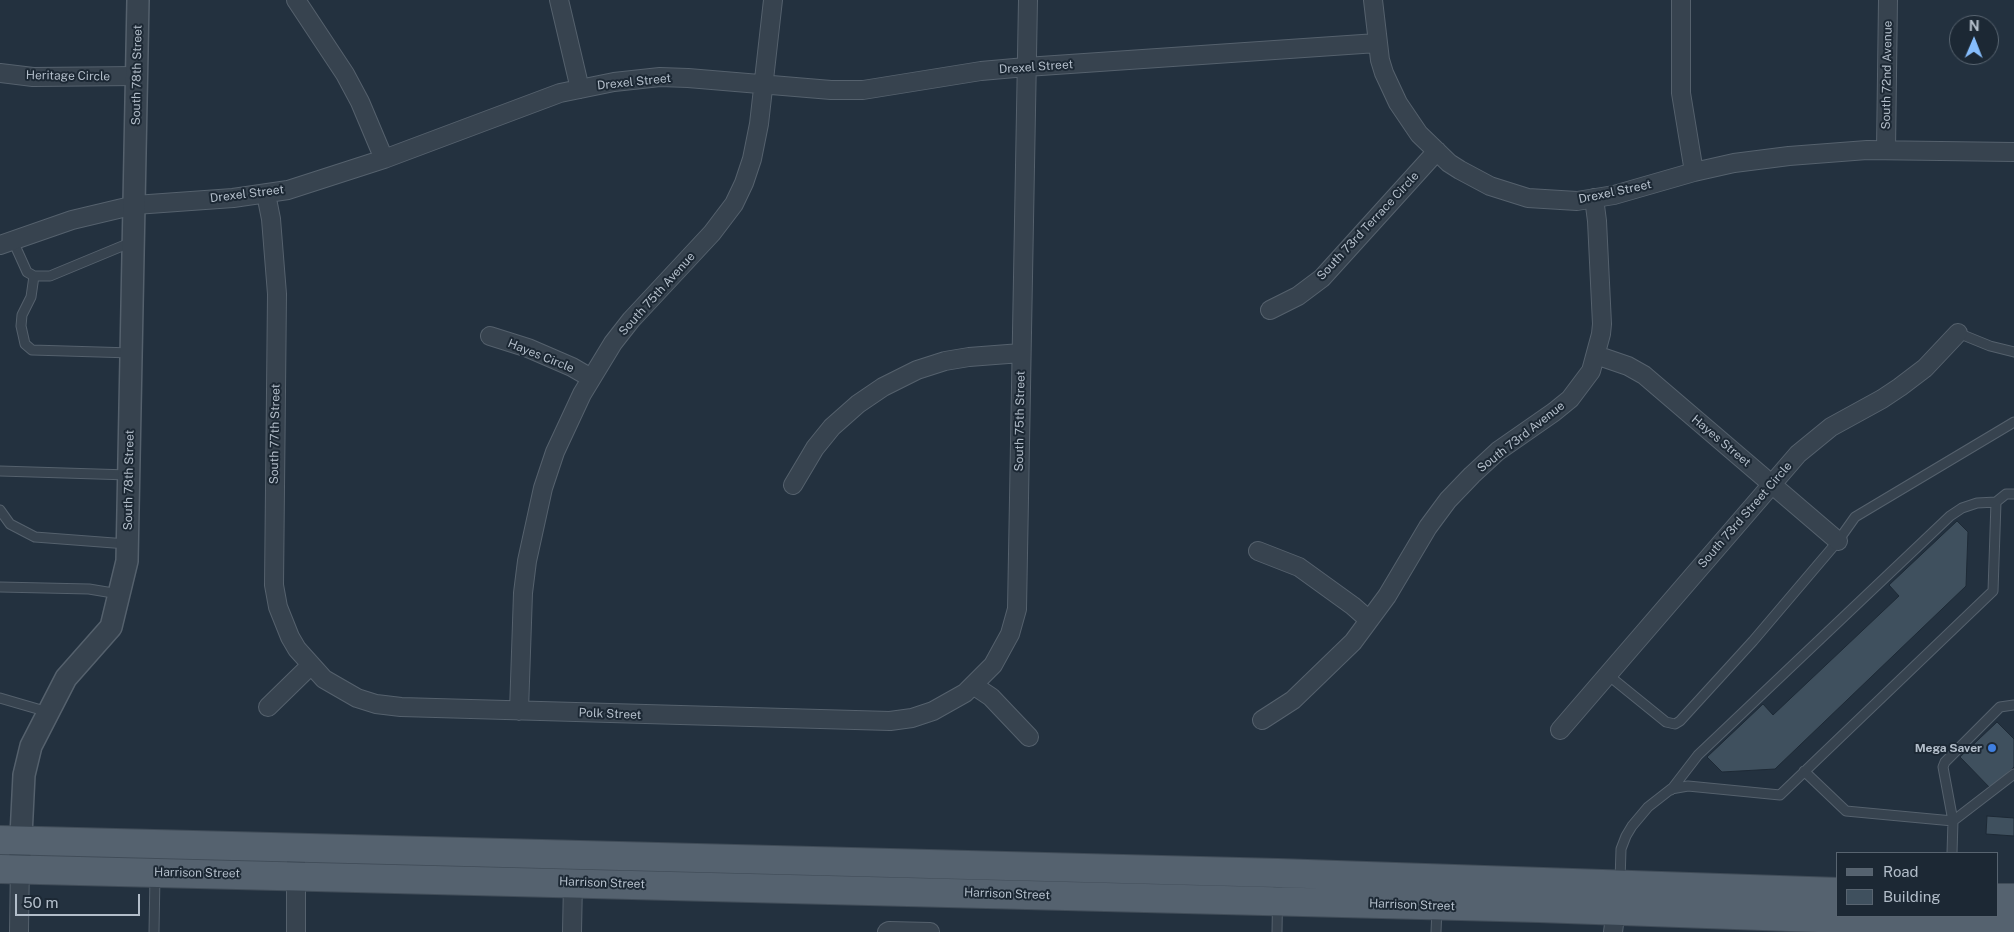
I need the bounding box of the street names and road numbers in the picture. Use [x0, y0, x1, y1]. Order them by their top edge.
street label: South 72nd Avenue [1879, 20, 1895, 130]
street label: South 78th Street [129, 25, 145, 125]
street label: Drexel Street [998, 57, 1074, 77]
street label: Heritage Circle [26, 68, 110, 84]
street label: Drexel Street [596, 71, 672, 93]
street label: South 73rd Terrace Circle [1314, 169, 1422, 283]
street label: Drexel Street [1577, 177, 1653, 207]
street label: Drexel Street [209, 182, 285, 206]
street label: South 75th Avenue [616, 249, 698, 339]
street label: Hayes Circle [506, 336, 576, 376]
street label: South 75th Street [1012, 371, 1028, 471]
street label: South 77th Street [267, 384, 283, 484]
street label: South 73rd Avenue [1475, 398, 1567, 476]
street label: Hayes Street [1689, 412, 1753, 470]
street label: South 78th Street [121, 430, 137, 530]
street label: South 73rd Street Circle [1695, 459, 1795, 571]
street label: Polk Street [578, 706, 642, 722]
street label: Harrison Street [154, 865, 240, 881]
street label: Harrison Street [559, 874, 645, 892]
street label: Harrison Street [964, 885, 1050, 903]
street label: Harrison Street [1369, 896, 1455, 914]

